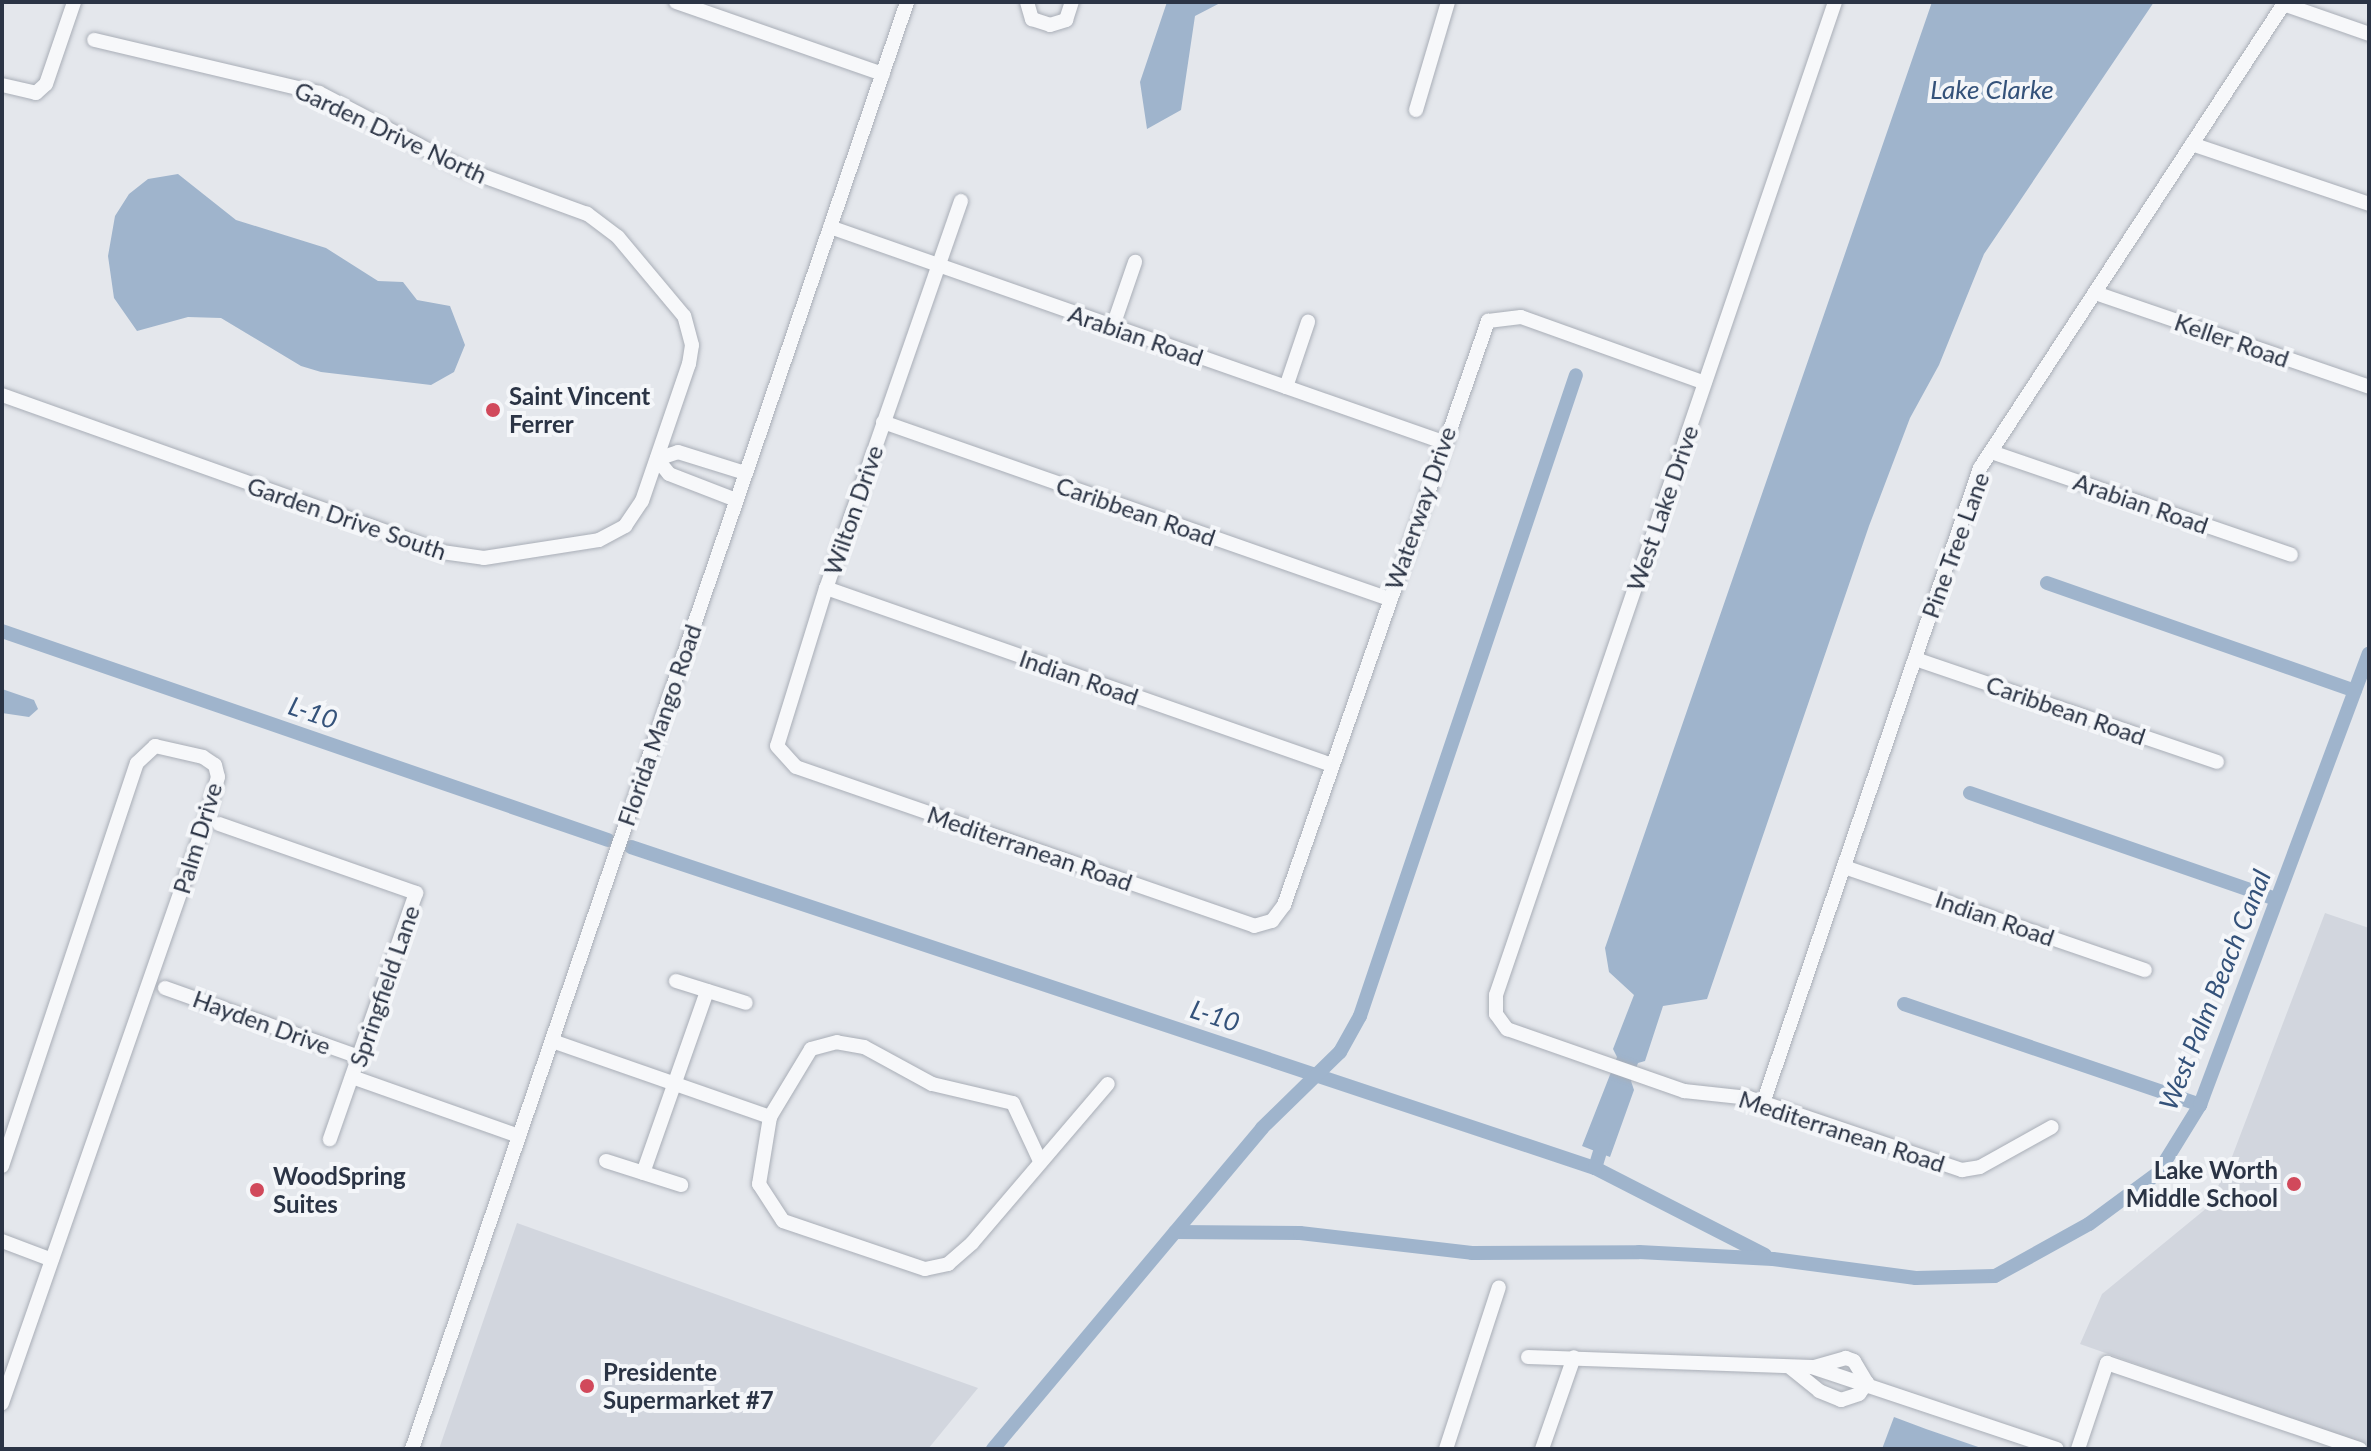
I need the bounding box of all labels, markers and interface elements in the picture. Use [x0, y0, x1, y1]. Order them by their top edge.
water label: Lake Clarke [1930, 74, 2054, 106]
street label: Garden Drive North [290, 75, 492, 189]
street label: Arabian Road [1065, 299, 1207, 371]
street label: Keller Road [2171, 307, 2293, 373]
place label: Saint Vincent Ferrer [509, 382, 651, 438]
marker: Saint Vincent Ferrer [484, 401, 502, 419]
street label: West Lake Drive [1620, 421, 1704, 595]
street label: Waterway Drive [1378, 422, 1462, 594]
street label: Wilton Drive [817, 441, 889, 579]
street label: Arabian Road [2070, 467, 2212, 539]
street label: Pine Tree Lane [1915, 468, 1995, 622]
street label: Garden Drive South [244, 470, 450, 566]
street label: Caribbean Road [1053, 470, 1219, 552]
street label: Florida Mango Road [611, 620, 707, 830]
street label: Indian Road [1016, 643, 1142, 711]
street label: Caribbean Road [1983, 669, 2149, 751]
water label: L-10 [284, 690, 342, 736]
street label: Palm Drive [166, 779, 228, 897]
street label: Mediterranean Road [924, 799, 1136, 897]
water label: West Palm Beach Canal [2153, 865, 2277, 1115]
street label: Indian Road [1932, 884, 2058, 952]
street label: Springfield Lane [343, 902, 425, 1070]
street label: Hayden Drive [189, 984, 335, 1060]
water label: L-10 [1186, 993, 1244, 1039]
street label: Mediterranean Road [1735, 1084, 1949, 1178]
place label: Lake Worth Middle School [2126, 1156, 2278, 1212]
place label: WoodSpring Suites [273, 1162, 406, 1218]
marker: Lake Worth Middle School [2285, 1175, 2303, 1193]
marker: WoodSpring Suites [248, 1181, 266, 1199]
place label: Presidente Supermarket #7 [603, 1358, 774, 1414]
marker: Presidente Supermarket #7 [578, 1377, 596, 1395]

